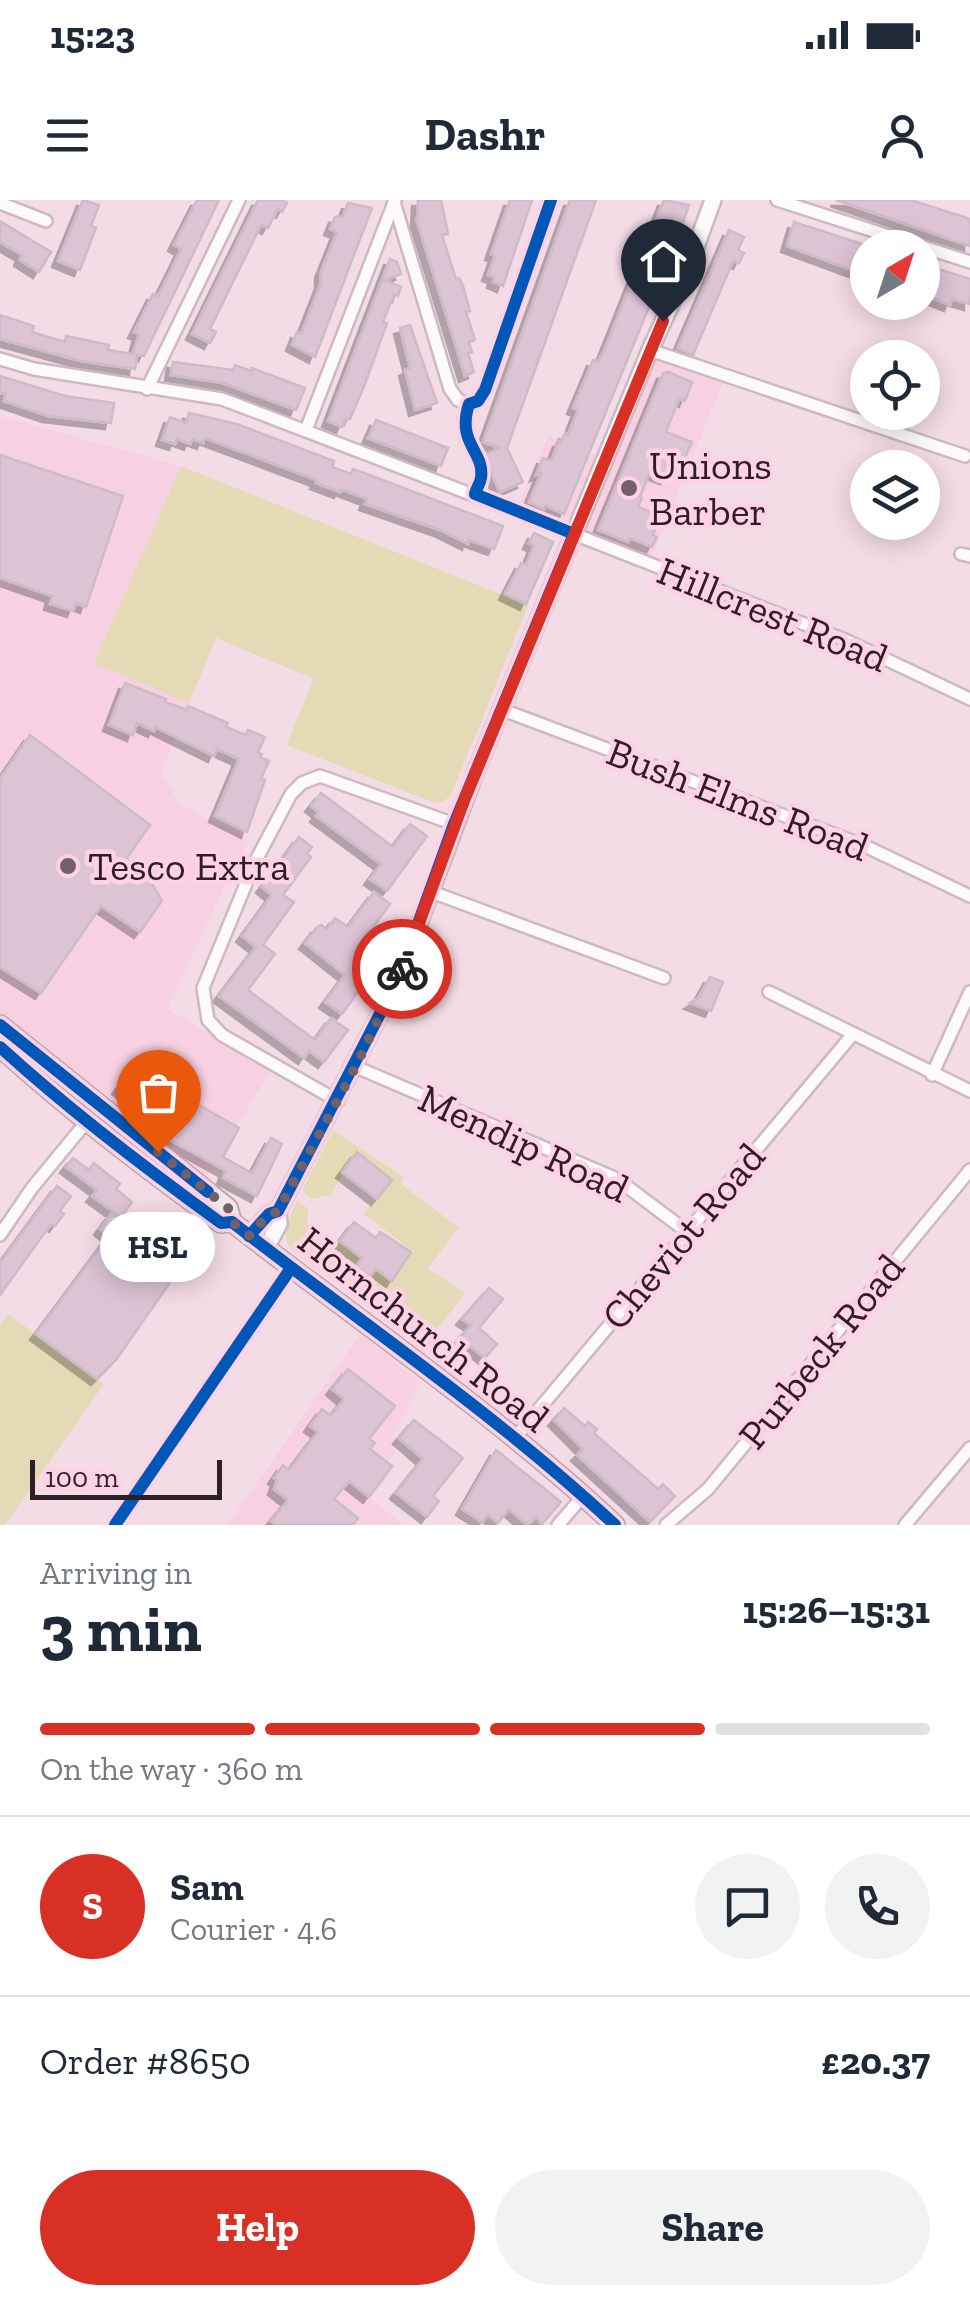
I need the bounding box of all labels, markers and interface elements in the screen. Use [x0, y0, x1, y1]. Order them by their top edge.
text: 15:23 [50, 12, 135, 58]
icon: menu [40, 108, 95, 163]
text: Dashr [425, 108, 545, 162]
icon: person [875, 108, 930, 163]
pin [621, 219, 706, 322]
north arrow [850, 230, 940, 320]
map controls [850, 230, 940, 540]
icon: home [636, 234, 691, 289]
button: locate [850, 340, 940, 430]
place label: Unions Barber [649, 441, 772, 535]
button: layers [850, 450, 940, 540]
marker: Unions Barber [618, 477, 640, 499]
street label: Hillcrest Road [651, 546, 895, 682]
street label: Bush Elms Road [600, 727, 876, 871]
place label: Tesco Extra [88, 842, 290, 890]
marker: Tesco Extra [57, 855, 79, 877]
courier [352, 919, 452, 1019]
icon: bike [375, 942, 430, 997]
pin [116, 1050, 201, 1153]
icon: bag [131, 1065, 186, 1120]
street label: Mendip Road [411, 1073, 637, 1213]
street label: Cheviot Road [591, 1133, 775, 1339]
callout: HSL [100, 1212, 216, 1282]
street label: Hornchurch Road [289, 1216, 559, 1442]
text: HSL [127, 1228, 188, 1266]
street label: Purbeck Road [728, 1244, 914, 1458]
scale bar [30, 1455, 222, 1500]
text: 100 m [45, 1461, 119, 1494]
text: Arriving in [40, 1554, 192, 1592]
text: 15:26–15:31 [742, 1587, 930, 1633]
text: 3 min [40, 1590, 202, 1668]
text: On the way · 360 m [40, 1750, 303, 1788]
button: chat [695, 1854, 800, 1959]
button: phone [825, 1854, 930, 1959]
text: Sam [170, 1864, 244, 1910]
text: S [82, 1883, 103, 1929]
text: Courier · 4.6 [170, 1910, 337, 1948]
text: Order #8650 [40, 2038, 251, 2084]
text: £20.37 [821, 2038, 930, 2084]
button: Help [40, 2170, 475, 2285]
button: Share [495, 2170, 930, 2285]

